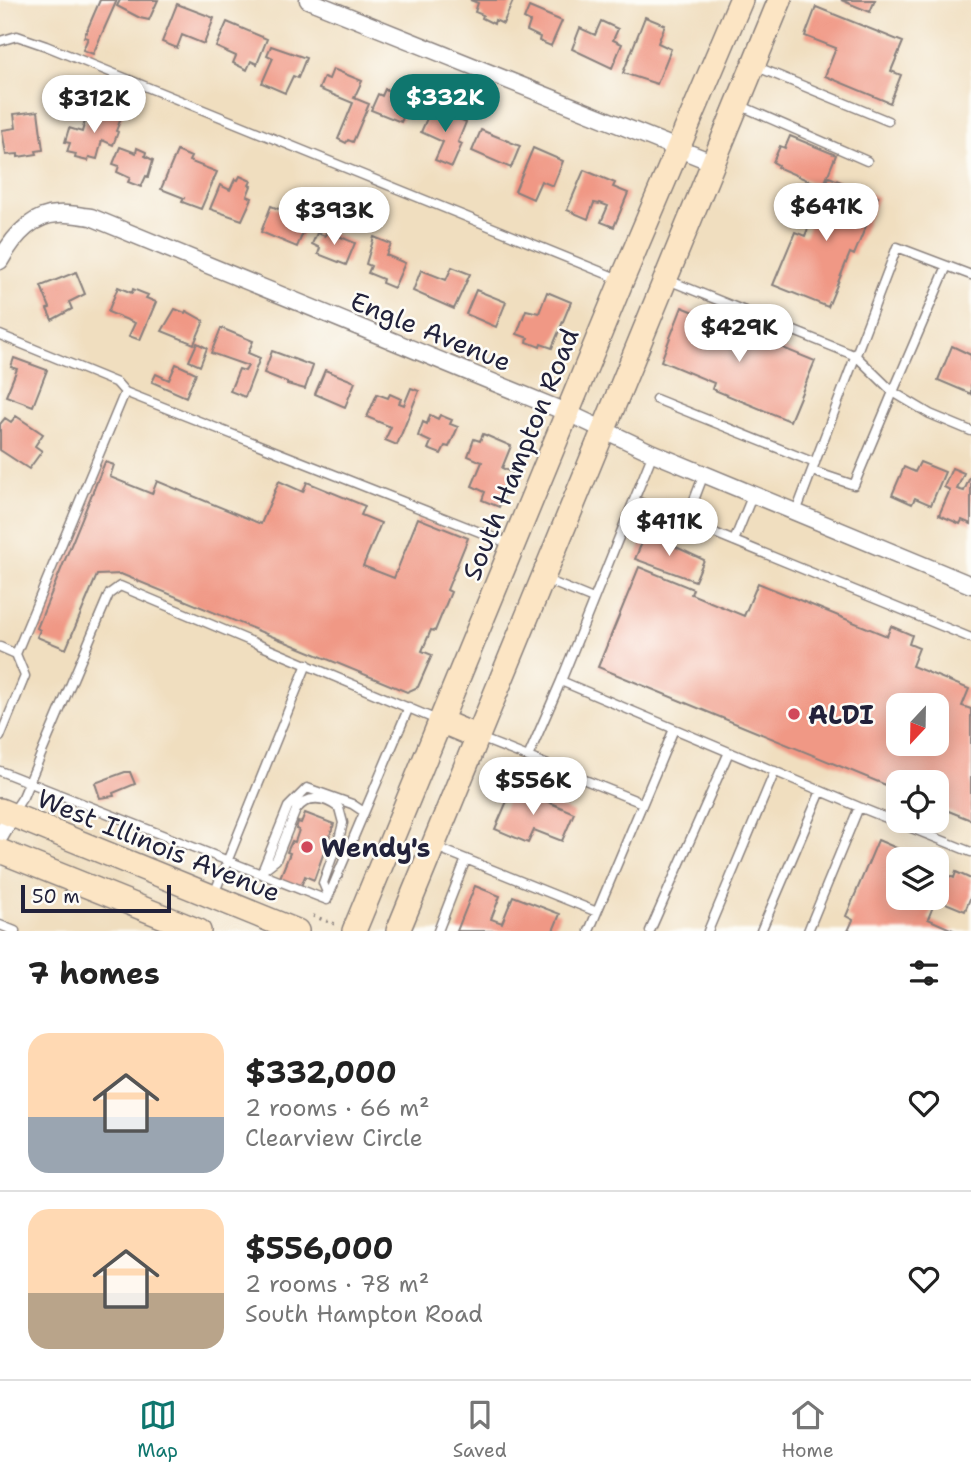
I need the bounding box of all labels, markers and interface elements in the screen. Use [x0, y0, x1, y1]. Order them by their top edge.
pin: $332K [396, 74, 494, 134]
pin: $312K [45, 76, 143, 135]
text: $332K [406, 82, 484, 112]
text: $312K [58, 83, 130, 113]
pin: $641K [777, 184, 875, 243]
pin: $393K [285, 188, 383, 247]
text: $641K [790, 191, 862, 221]
text: $393K [295, 195, 373, 225]
street label: Engle Avenue [346, 283, 516, 379]
pin: $429K [690, 304, 788, 364]
text: $429K [700, 312, 778, 342]
street label: South Hampton Road [453, 323, 587, 585]
pin: $411K [620, 498, 718, 558]
text: $411K [636, 506, 702, 536]
north arrow [886, 693, 948, 756]
map controls [886, 693, 949, 910]
place label: ALDI [808, 697, 874, 732]
marker: ALDI [786, 706, 802, 722]
pin: $556K [484, 758, 582, 817]
text: $556K [495, 765, 571, 795]
button: locate [886, 770, 949, 833]
street label: West Illinois Avenue [32, 780, 286, 910]
place label: Wendy's [321, 830, 430, 865]
marker: Wendy's [299, 839, 315, 855]
button: layers [886, 847, 949, 910]
scale bar [21, 882, 172, 914]
text: 50 m [32, 884, 80, 909]
text: 7 homes [28, 953, 160, 994]
icon: filters [905, 954, 943, 992]
text: $332,000 [245, 1052, 397, 1093]
icon: home [84, 1061, 168, 1145]
icon: heart [905, 1084, 943, 1122]
text: 2 rooms · 66 m² [245, 1093, 430, 1123]
text: Clearview Circle [245, 1123, 423, 1153]
text: $556,000 [245, 1228, 394, 1269]
icon: home [84, 1237, 168, 1321]
icon: heart [905, 1260, 943, 1298]
text: 2 rooms · 78 m² [245, 1269, 429, 1299]
text: South Hampton Road [245, 1299, 483, 1329]
tab: Map [137, 1396, 178, 1463]
tab: Saved [453, 1396, 507, 1463]
tab: Home [781, 1396, 834, 1463]

